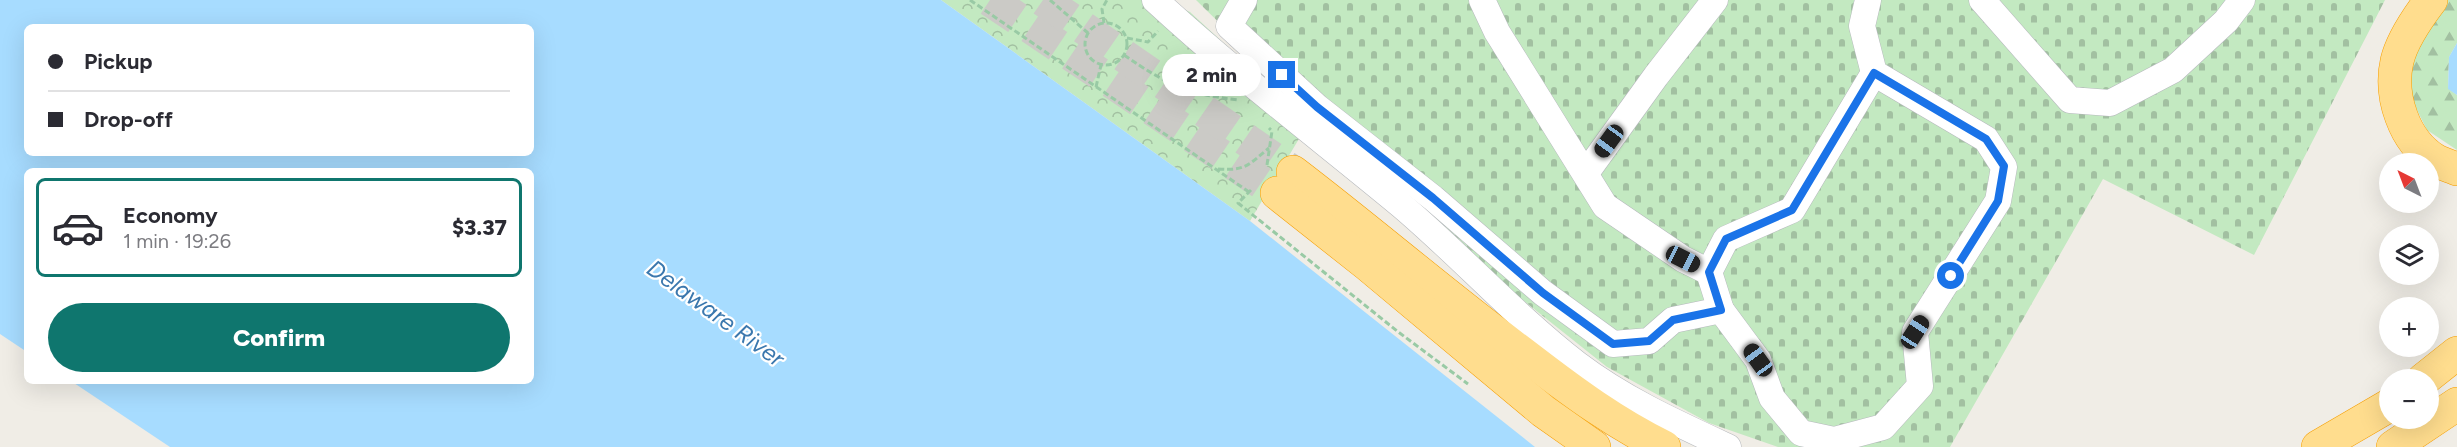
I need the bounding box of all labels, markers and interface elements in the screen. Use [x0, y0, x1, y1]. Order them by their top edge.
text: Pickup [84, 48, 153, 75]
callout: 2 min [1162, 54, 1261, 96]
route end [1268, 61, 1295, 88]
text: 2 min [1186, 63, 1237, 87]
text: Drop-off [84, 106, 173, 133]
car [1591, 121, 1627, 161]
north arrow [2379, 153, 2439, 213]
map controls [2379, 153, 2439, 429]
icon: car [51, 201, 105, 255]
text: Economy [123, 202, 218, 229]
text: $3.37 [452, 214, 507, 241]
button: layers [2379, 225, 2439, 285]
text: 1 min · 19:26 [123, 229, 231, 253]
car [1663, 243, 1703, 275]
water label: Delaware River [642, 253, 791, 373]
route start [1937, 262, 1964, 289]
button: + [2379, 297, 2439, 357]
button: Confirm [48, 303, 510, 372]
car [1898, 312, 1932, 352]
car [1740, 340, 1776, 380]
button: − [2379, 369, 2439, 429]

